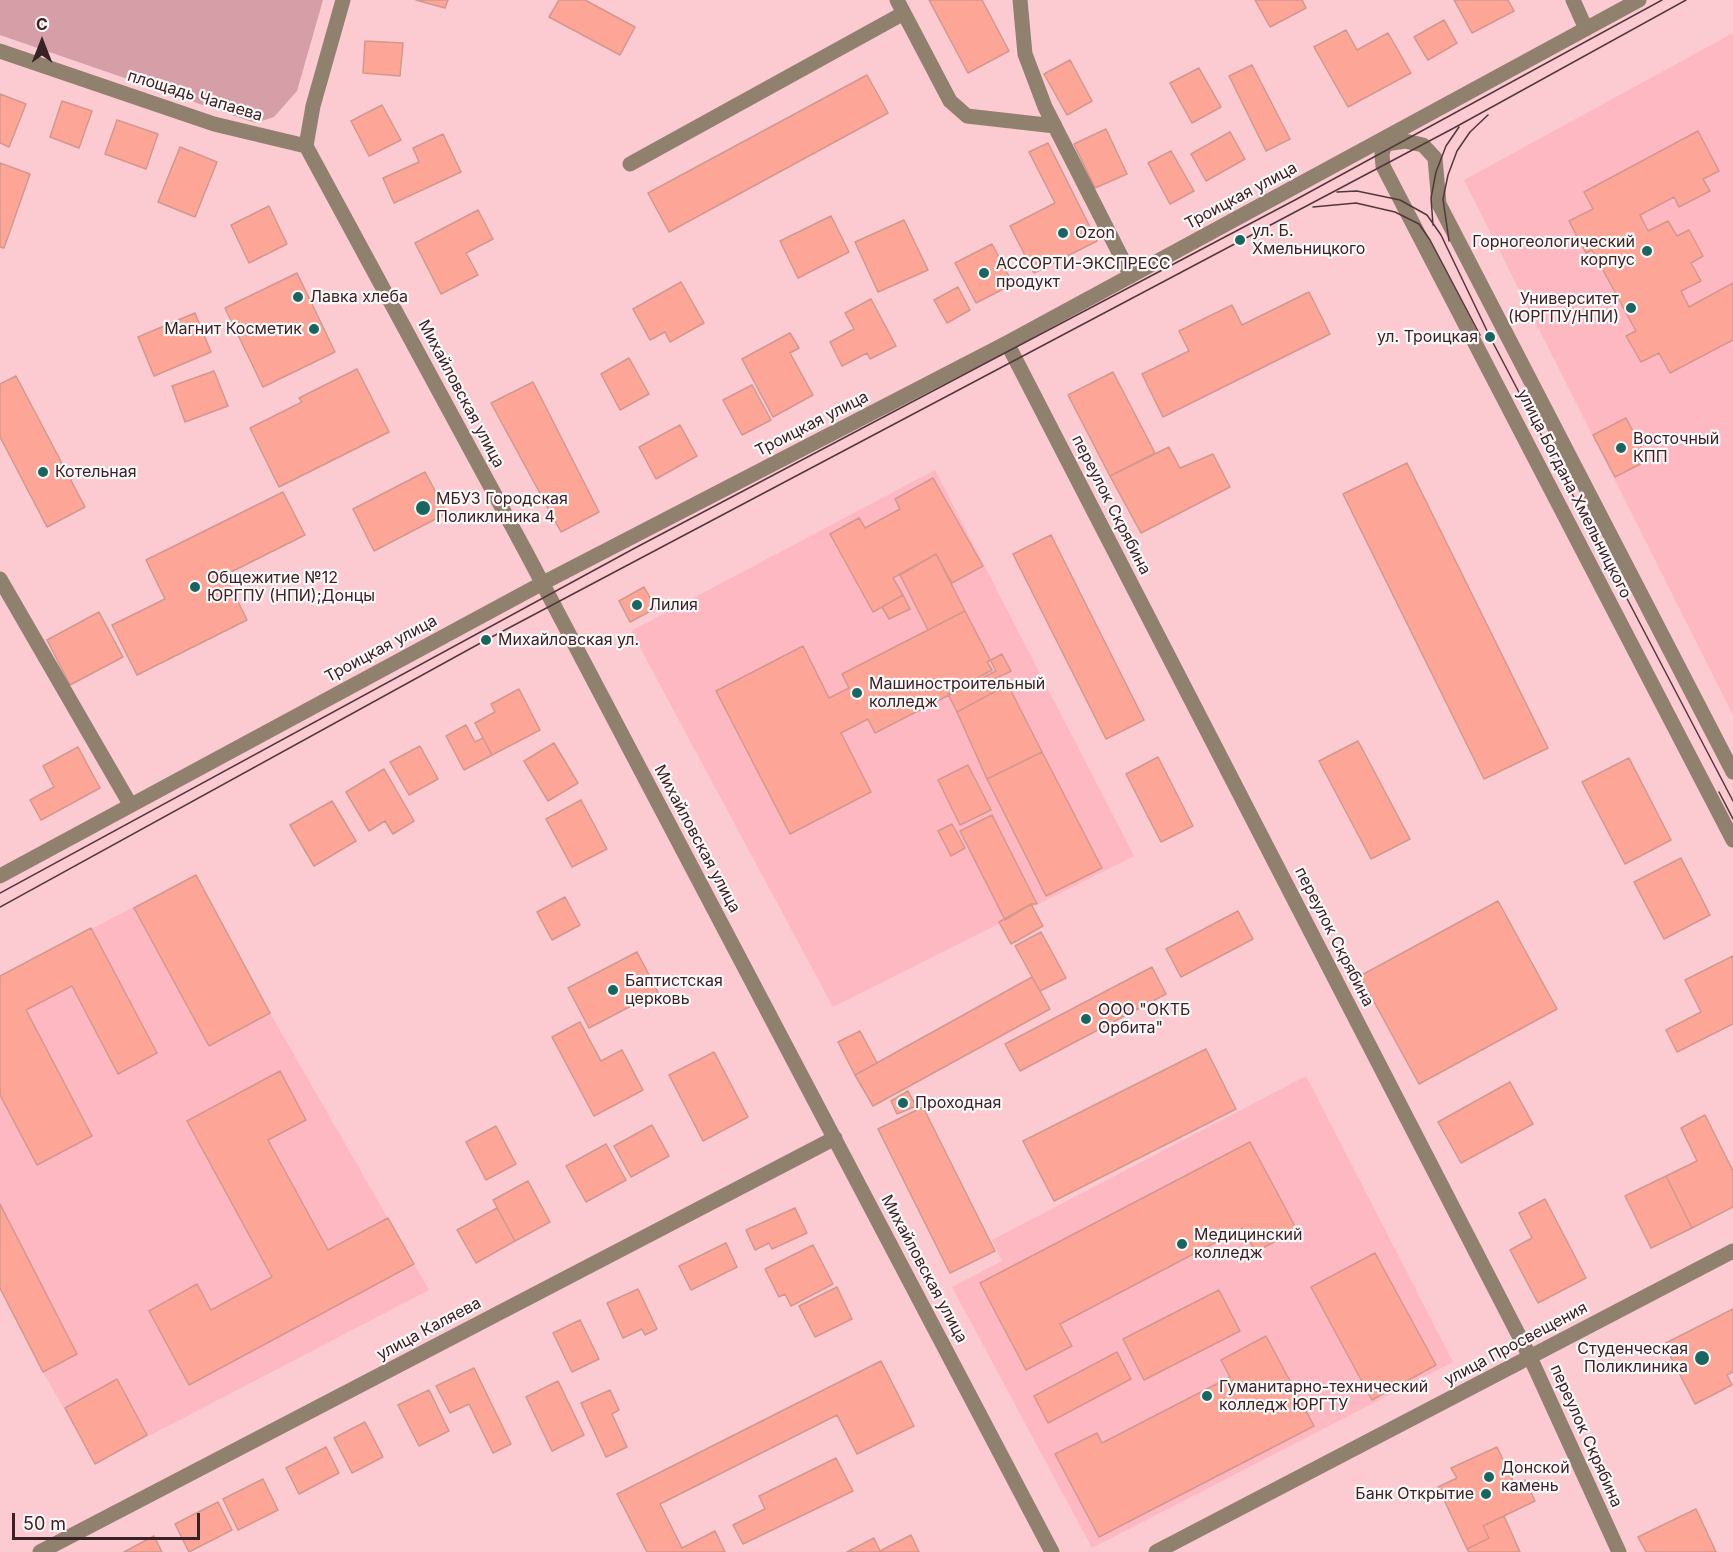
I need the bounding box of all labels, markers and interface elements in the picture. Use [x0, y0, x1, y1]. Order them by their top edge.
north arrow [12, 12, 72, 72]
text: С [36, 14, 48, 34]
street label: площадь Чапаева [125, 66, 265, 126]
street label: Троицкая улица [1182, 158, 1300, 234]
place label: ул. Б. Хмельницкого [1252, 221, 1365, 259]
place label: Ozon [1075, 223, 1115, 243]
marker: Ozon [1056, 226, 1070, 240]
place label: Горногеологический корпус [1472, 232, 1635, 270]
marker: ул. Б. Хмельницкого [1233, 233, 1247, 247]
marker: Горногеологический корпус [1640, 244, 1654, 258]
place label: АССОРТИ-ЭКСПРЕСС продукт [996, 254, 1171, 292]
marker: АССОРТИ-ЭКСПРЕСС продукт [977, 266, 991, 280]
place label: Лавка хлеба [310, 287, 408, 307]
place label: Университет (ЮРГПУ/НПИ) [1508, 289, 1619, 327]
marker: Лавка хлеба [291, 290, 305, 304]
marker: Университет (ЮРГПУ/НПИ) [1624, 301, 1638, 315]
street label: Михайловская улица [414, 317, 508, 471]
place label: Магнит Косметик [164, 319, 302, 339]
marker: Магнит Косметик [307, 322, 321, 336]
place label: ул. Троицкая [1377, 327, 1478, 347]
marker: ул. Троицкая [1483, 330, 1497, 344]
street label: улица Богдана Хмельницкого [1513, 386, 1635, 602]
street label: Троицкая улица [752, 387, 872, 461]
place label: Восточный КПП [1633, 429, 1719, 467]
street label: переулок Скрябина [1067, 432, 1155, 578]
marker: Восточный КПП [1614, 441, 1628, 455]
place label: Котельная [55, 462, 137, 482]
marker: Котельная [36, 465, 50, 479]
place label: МБУЗ Городская Поликлиника 4 [436, 489, 568, 527]
marker: МБУЗ Городская Поликлиника 4 [414, 499, 432, 517]
place label: Общежитие №12 ЮРГПУ (НПИ);Донцы [207, 568, 375, 606]
marker: Общежитие №12 ЮРГПУ (НПИ);Донцы [188, 580, 202, 594]
place label: Лилия [649, 595, 698, 615]
marker: Лилия [630, 598, 644, 612]
street label: Троицкая улица [322, 611, 440, 687]
place label: Михайловская ул. [498, 630, 639, 650]
marker: Михайловская ул. [479, 633, 493, 647]
place label: Машиностроительный колледж [869, 674, 1045, 712]
marker: Машиностроительный колледж [850, 686, 864, 700]
street label: Михайловская улица [650, 762, 744, 916]
street label: переулок Скрябина [1290, 864, 1378, 1010]
place label: Баптистская церковь [625, 971, 723, 1009]
marker: Баптистская церковь [606, 983, 620, 997]
place label: ООО "ОКТБ Орбита" [1098, 1000, 1190, 1038]
marker: ООО "ОКТБ Орбита" [1079, 1012, 1093, 1026]
place label: Проходная [915, 1093, 1001, 1113]
marker: Проходная [896, 1096, 910, 1110]
street label: Михайловская улица [877, 1192, 971, 1346]
place label: Медицинский колледж [1194, 1225, 1302, 1263]
marker: Медицинский колледж [1175, 1237, 1189, 1251]
street label: улица Каляева [374, 1293, 484, 1365]
street label: улица Просвещения [1441, 1298, 1591, 1390]
place label: Студенческая Поликлиника [1577, 1339, 1688, 1377]
marker: Студенческая Поликлиника [1693, 1349, 1711, 1367]
street label: переулок Скрябина [1546, 1362, 1626, 1510]
place label: Гуманитарно-технический колледж ЮРГТУ [1219, 1377, 1428, 1415]
marker: Гуманитарно-технический колледж ЮРГТУ [1200, 1389, 1214, 1403]
place label: Донской камень [1501, 1458, 1570, 1496]
marker: Донской камень [1482, 1470, 1496, 1484]
place label: Банк Открытие [1355, 1484, 1474, 1504]
marker: Банк Открытие [1479, 1487, 1493, 1501]
scale bar [15, 1501, 202, 1539]
text: 50 m [23, 1513, 66, 1534]

